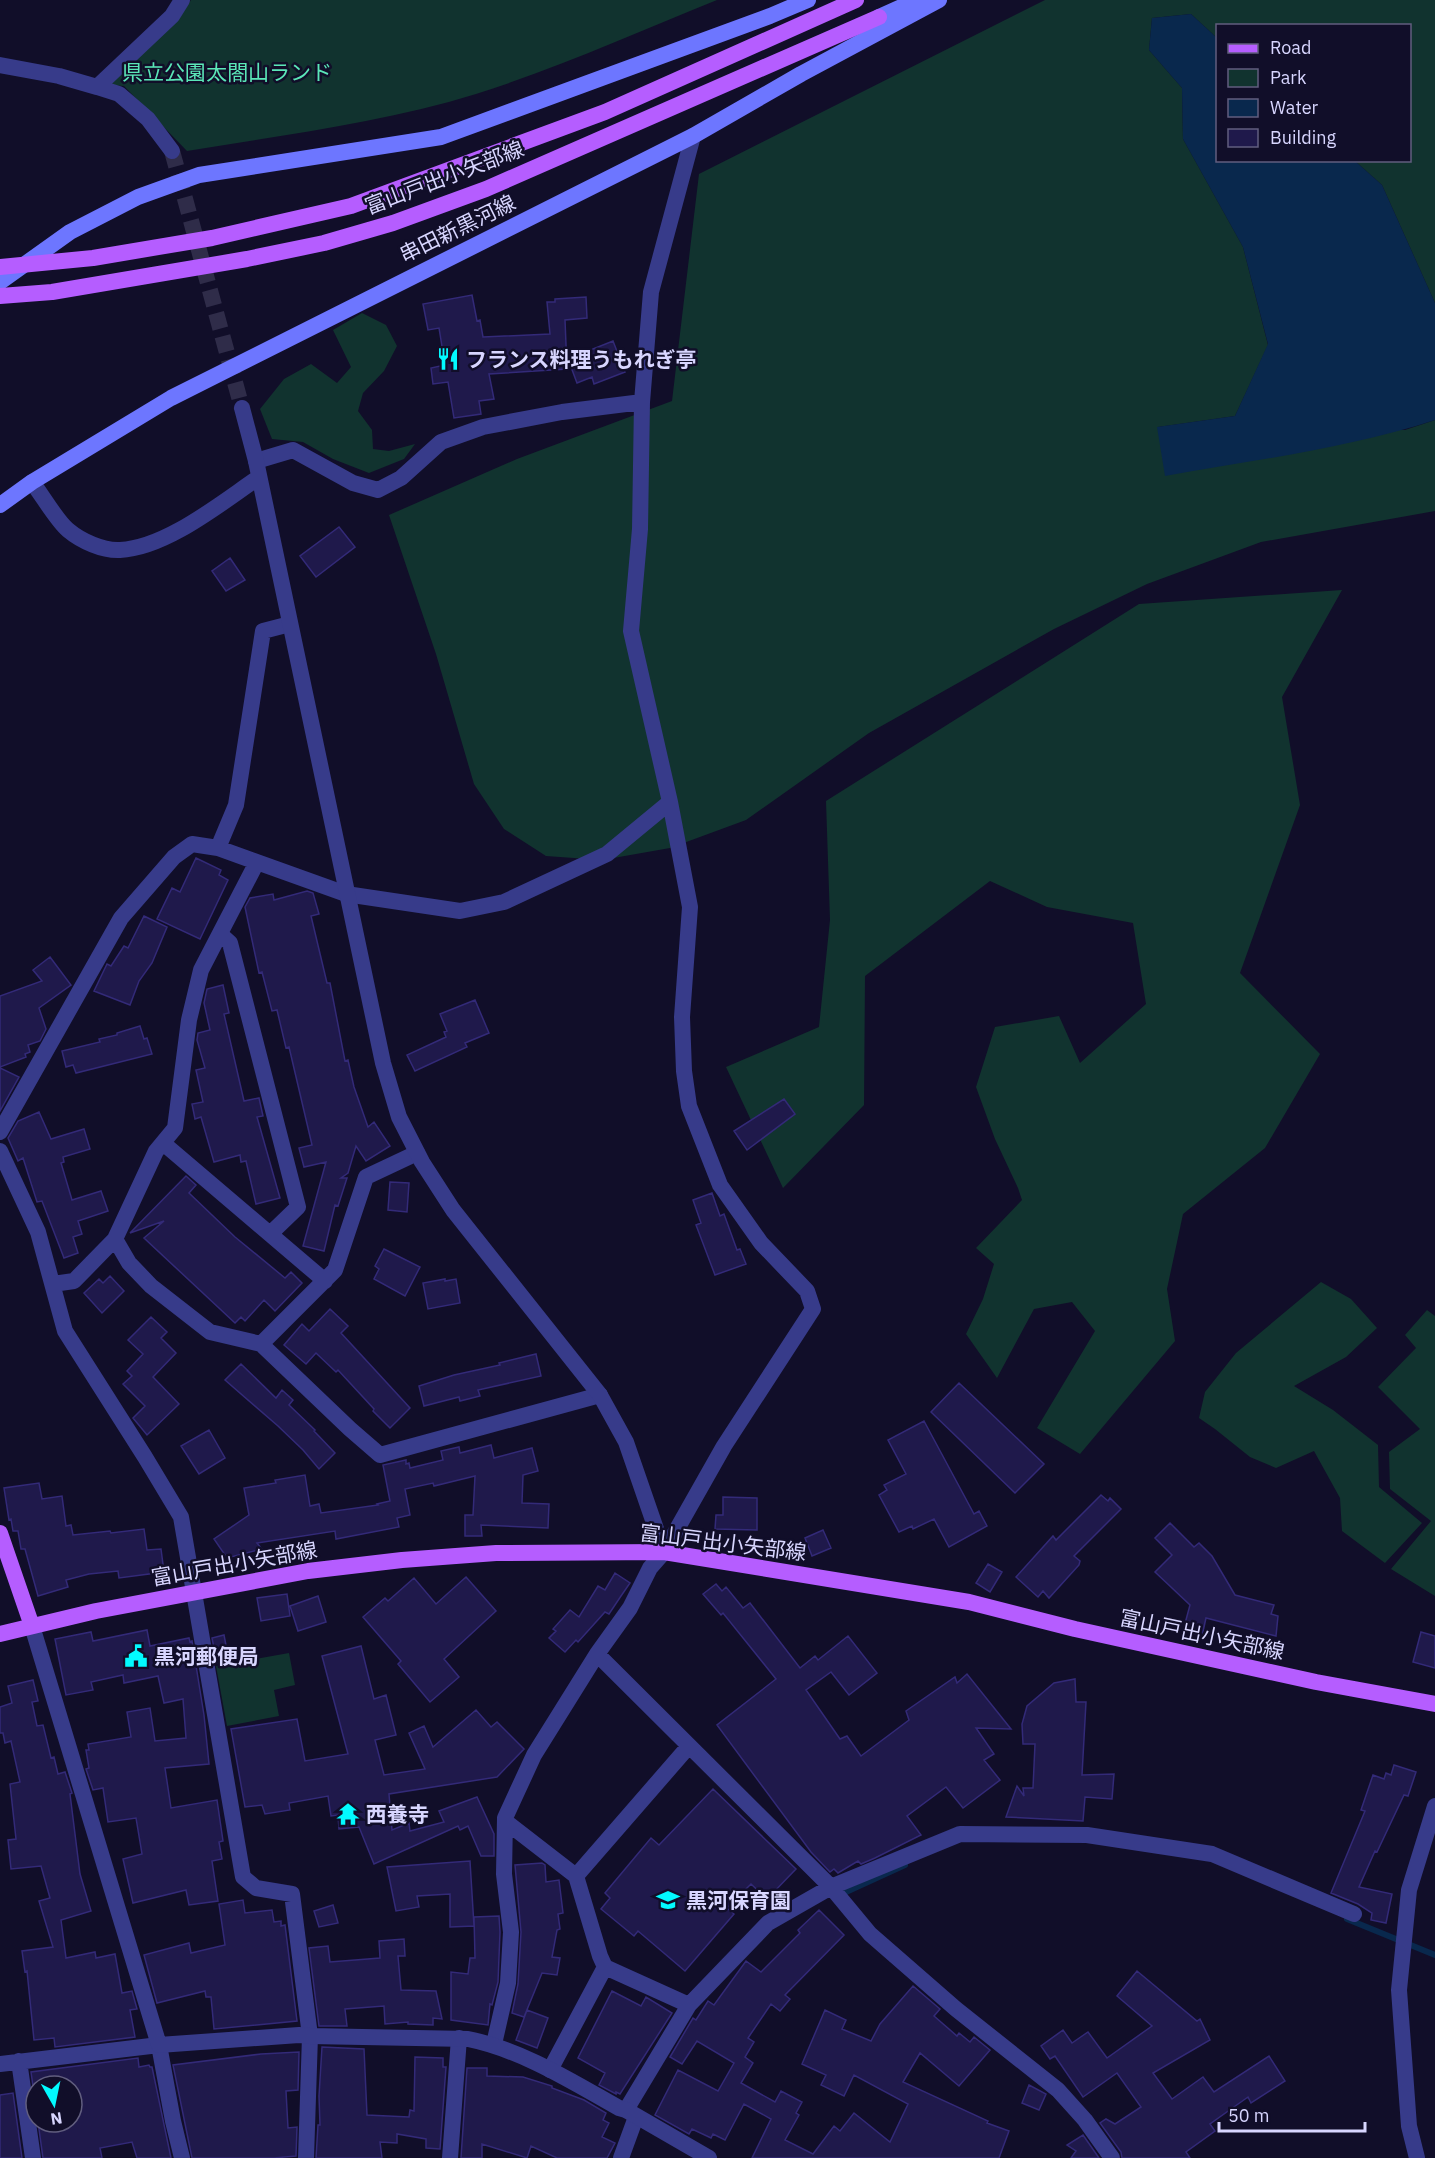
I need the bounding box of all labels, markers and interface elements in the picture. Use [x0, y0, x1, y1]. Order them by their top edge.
legend [1216, 24, 1411, 162]
text: Road [1270, 36, 1311, 59]
park label: 県立公園太閤山ランド [122, 58, 332, 86]
text: Park [1270, 66, 1307, 89]
text: Water [1270, 96, 1319, 119]
text: Building [1270, 126, 1337, 149]
street label: 富山戸出小矢部線 [361, 134, 527, 220]
street label: 串田新黒河線 [394, 188, 520, 268]
place label: フランス料理うもれぎ亭 [466, 345, 697, 373]
restaurant icon: フランス料理うもれぎ亭 [435, 346, 461, 372]
street label: 富山戸出小矢部線 [638, 1518, 808, 1566]
street label: 富山戸出小矢部線 [149, 1535, 319, 1591]
street label: 富山戸出小矢部線 [1117, 1603, 1287, 1665]
place label: 黒河郵便局 [154, 1642, 259, 1670]
public building icon: 黒河郵便局 [123, 1643, 149, 1669]
place label: 西養寺 [366, 1800, 429, 1828]
temple icon: 西養寺 [335, 1801, 361, 1827]
place label: 黒河保育園 [686, 1886, 791, 1914]
school or university icon: 黒河保育園 [655, 1887, 681, 1913]
north arrow [24, 2074, 84, 2134]
scale bar [1219, 2095, 1364, 2133]
text: 50 m [1228, 2104, 1270, 2127]
text: N [49, 2108, 64, 2130]

